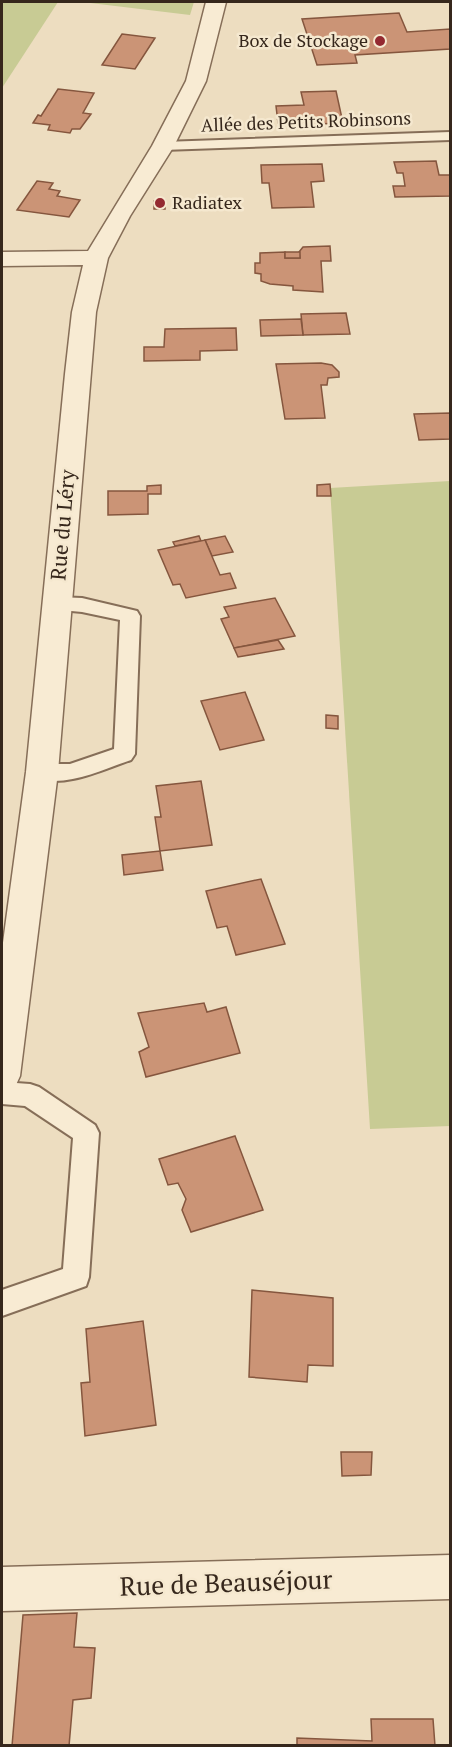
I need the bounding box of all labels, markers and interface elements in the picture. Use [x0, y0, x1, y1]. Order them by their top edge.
place label: Box de Stockage [238, 28, 368, 52]
marker: Box de Stockage [373, 34, 387, 48]
street label: Allée des Petits Robinsons [200, 105, 411, 137]
place label: Radiatex [172, 190, 242, 214]
marker: Radiatex [153, 196, 167, 210]
street label: Rue du Léry [43, 468, 81, 581]
street label: Rue de Beauséjour [119, 1561, 333, 1603]

